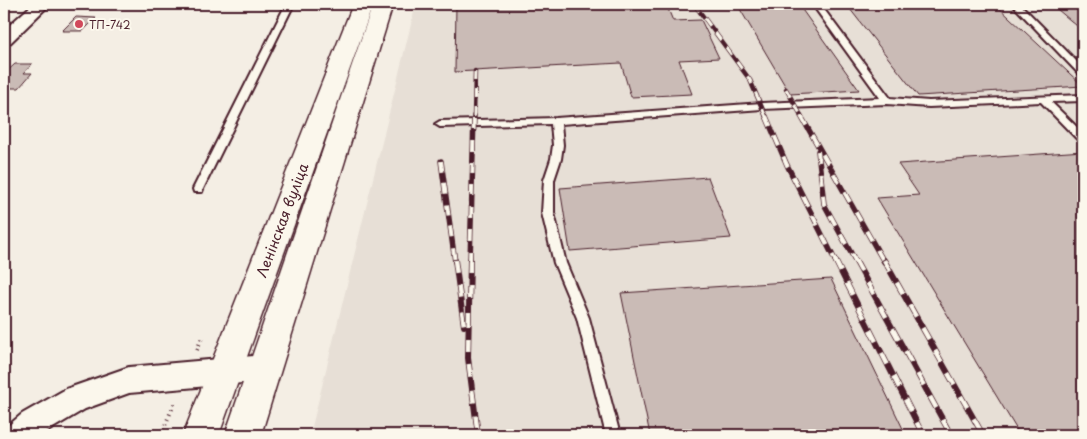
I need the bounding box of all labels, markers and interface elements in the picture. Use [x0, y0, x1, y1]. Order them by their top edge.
place label: ТП-742 [89, 16, 131, 33]
marker: ТП-742 [73, 18, 85, 30]
street label: Ленінская вуліца [251, 159, 314, 280]

